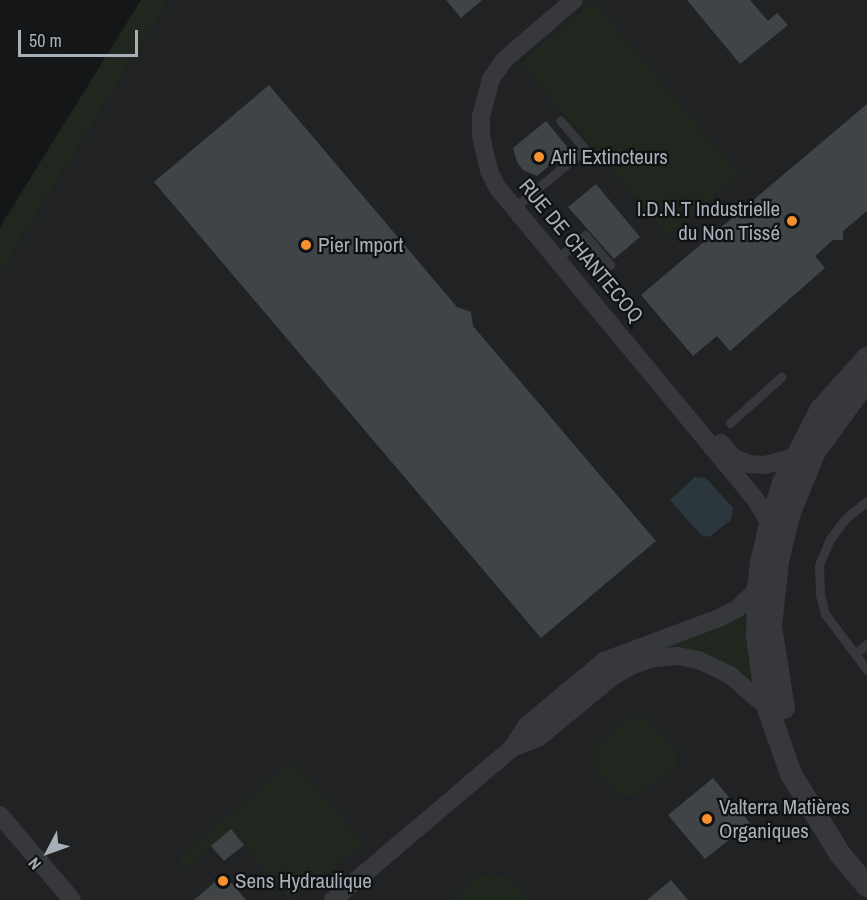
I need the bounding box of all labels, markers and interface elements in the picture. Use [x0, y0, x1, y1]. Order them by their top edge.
scale bar [21, 18, 141, 56]
text: 50 m [29, 28, 62, 53]
place label: Arli Extincteurs [551, 144, 668, 170]
marker: Arli Extincteurs [532, 150, 546, 164]
street label: RUE DE CHANTECOQ [514, 174, 648, 328]
place label: I.D.N.T Industrielle du Non Tissé [636, 196, 780, 246]
marker: I.D.N.T Industrielle du Non Tissé [785, 214, 799, 228]
place label: Pier Import [318, 232, 403, 258]
marker: Pier Import [299, 238, 313, 252]
place label: Valterra Matières Organiques [719, 794, 850, 844]
marker: Valterra Matières Organiques [700, 812, 714, 826]
north arrow [18, 822, 78, 882]
text: N [23, 853, 46, 875]
place label: Sens Hydraulique [235, 868, 372, 894]
marker: Sens Hydraulique [216, 874, 230, 888]

